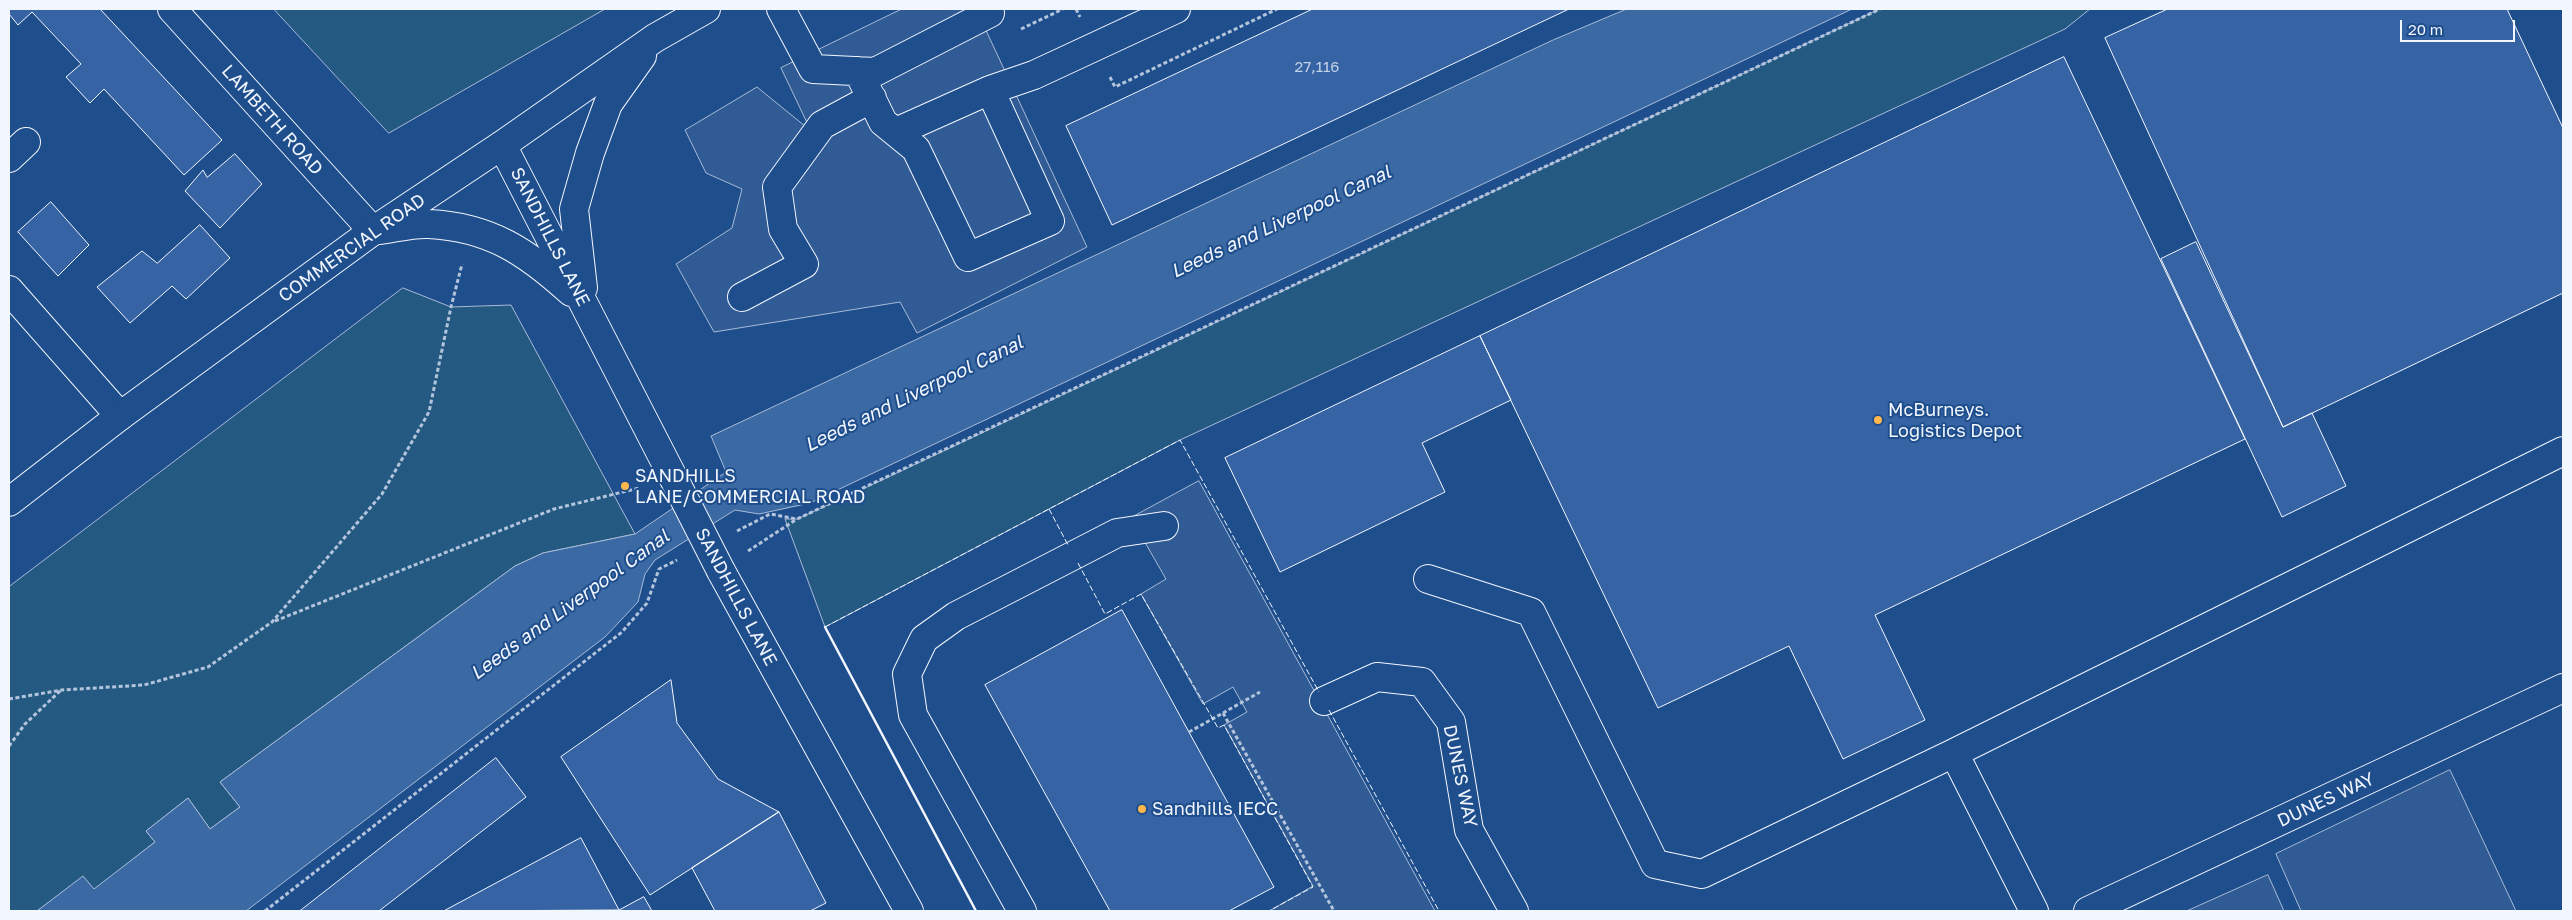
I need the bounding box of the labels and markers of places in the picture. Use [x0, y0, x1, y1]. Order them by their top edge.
place label: McBurneys. Logistics Depot [1888, 399, 2022, 442]
marker: McBurneys. Logistics Depot [1872, 414, 1884, 426]
place label: SANDHILLS LANE/COMMERCIAL ROAD [635, 465, 865, 508]
marker: SANDHILLS LANE/COMMERCIAL ROAD [619, 480, 631, 492]
place label: Sandhills IECC [1152, 798, 1278, 820]
marker: Sandhills IECC [1136, 803, 1148, 815]

